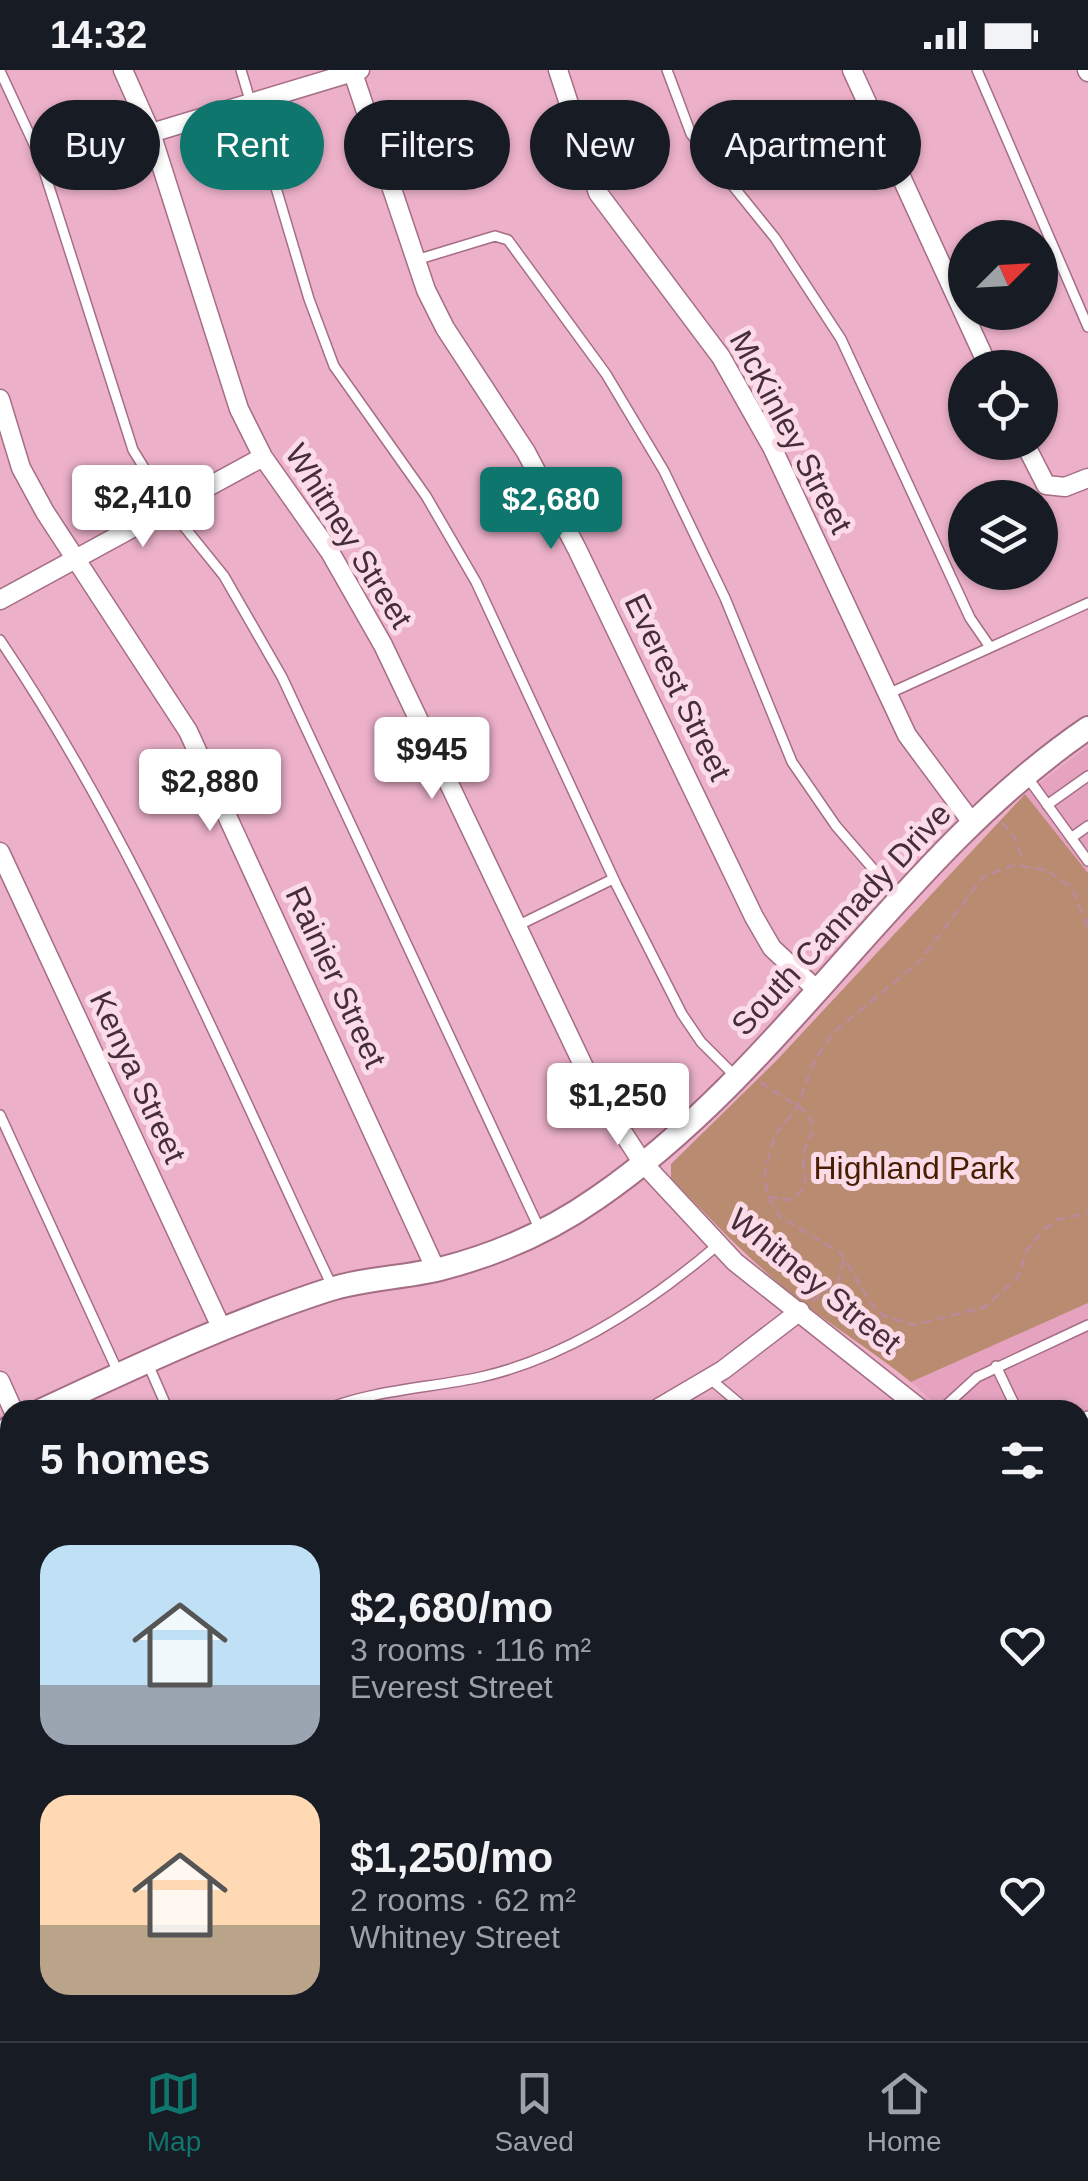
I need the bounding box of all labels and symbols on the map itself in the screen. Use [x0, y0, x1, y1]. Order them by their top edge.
north arrow [948, 220, 1058, 330]
street label: McKinley Street [723, 325, 860, 539]
street label: Whitney Street [278, 437, 420, 635]
pin: $2,410 [62, 465, 224, 550]
pin: $2,680 [470, 467, 632, 552]
street label: Everest Street [617, 588, 739, 786]
pin: $945 [373, 717, 491, 802]
pin: $2,880 [129, 749, 291, 834]
street label: South Cannady Drive [724, 795, 958, 1043]
street label: Rainier Street [278, 881, 394, 1073]
street label: Kenya Street [83, 986, 193, 1169]
pin: $1,250 [537, 1063, 699, 1148]
park label: Highland Park [814, 1150, 1016, 1186]
street label: Whitney Street [722, 1201, 908, 1361]

